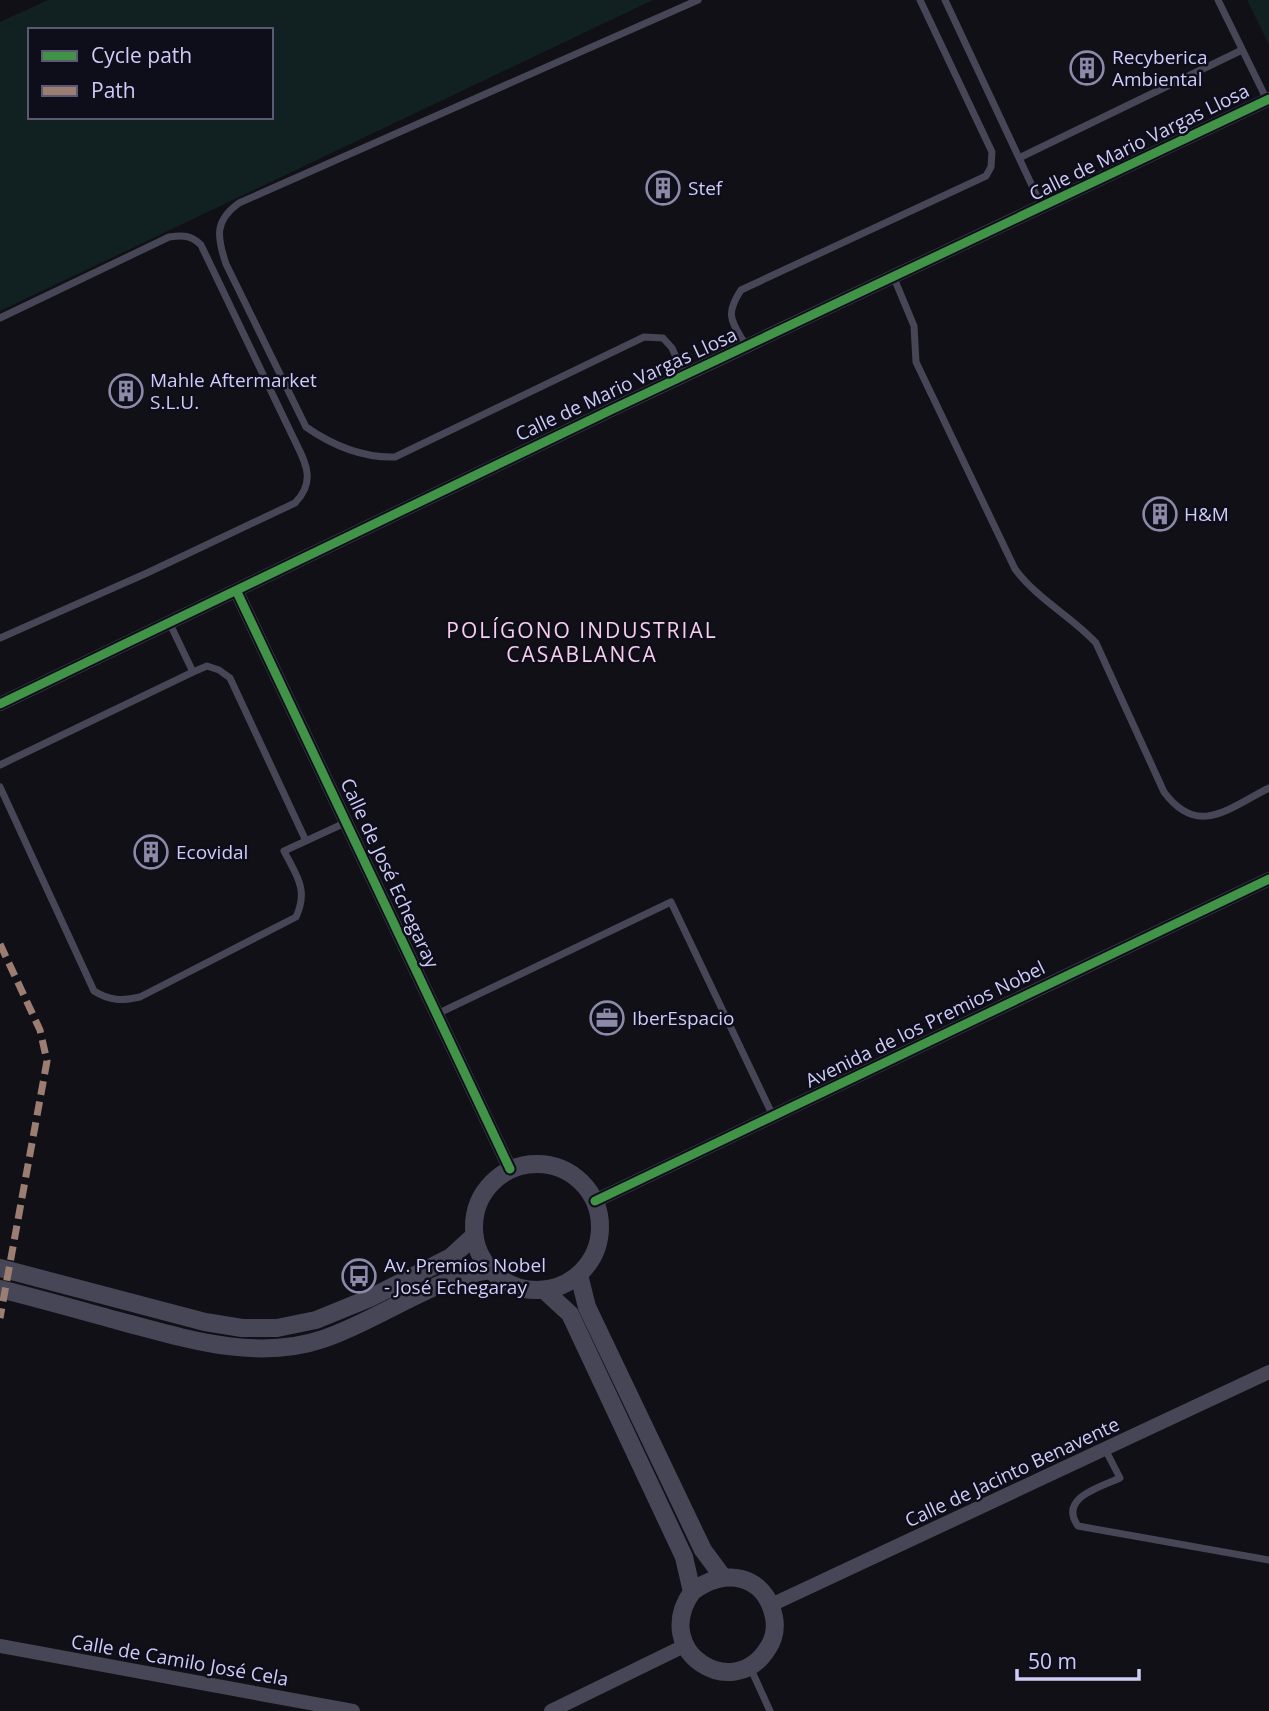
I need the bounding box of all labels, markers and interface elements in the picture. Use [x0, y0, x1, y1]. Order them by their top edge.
legend [28, 28, 273, 119]
text: Cycle path [91, 41, 192, 69]
place label: Recyberica Ambiental [1112, 44, 1208, 92]
building icon: Recyberica Ambiental [1068, 49, 1106, 87]
text: Path [91, 76, 136, 104]
street label: Calle de Mario Vargas Llosa [1025, 77, 1253, 207]
building icon: Stef [644, 169, 682, 207]
place label: Stef [688, 175, 724, 201]
street label: Calle de Mario Vargas Llosa [511, 321, 741, 447]
place label: Mahle Aftermarket S.L.U. [150, 367, 317, 415]
building icon: Mahle Aftermarket S.L.U. [107, 372, 145, 410]
building icon: H&M [1141, 495, 1179, 533]
place label: H&M [1184, 501, 1229, 527]
district label: POLÍGONO INDUSTRIAL CASABLANCA [446, 616, 718, 668]
street label: Calle de José Echegaray [335, 774, 446, 973]
building icon: Ecovidal [132, 833, 170, 871]
place label: Ecovidal [176, 839, 248, 865]
street label: Avenida de los Premios Nobel [801, 955, 1049, 1093]
office icon: IberEspacio [588, 999, 626, 1037]
place label: IberEspacio [632, 1005, 735, 1031]
place label: Av. Premios Nobel - José Echegaray [384, 1252, 546, 1300]
bus stop icon: Av. Premios Nobel - José Echegaray [340, 1257, 378, 1295]
street label: Calle de Jacinto Benavente [901, 1411, 1123, 1533]
street label: Calle de Camilo José Cela [69, 1628, 291, 1692]
scale bar [1017, 1638, 1140, 1682]
text: 50 m [1028, 1647, 1077, 1675]

